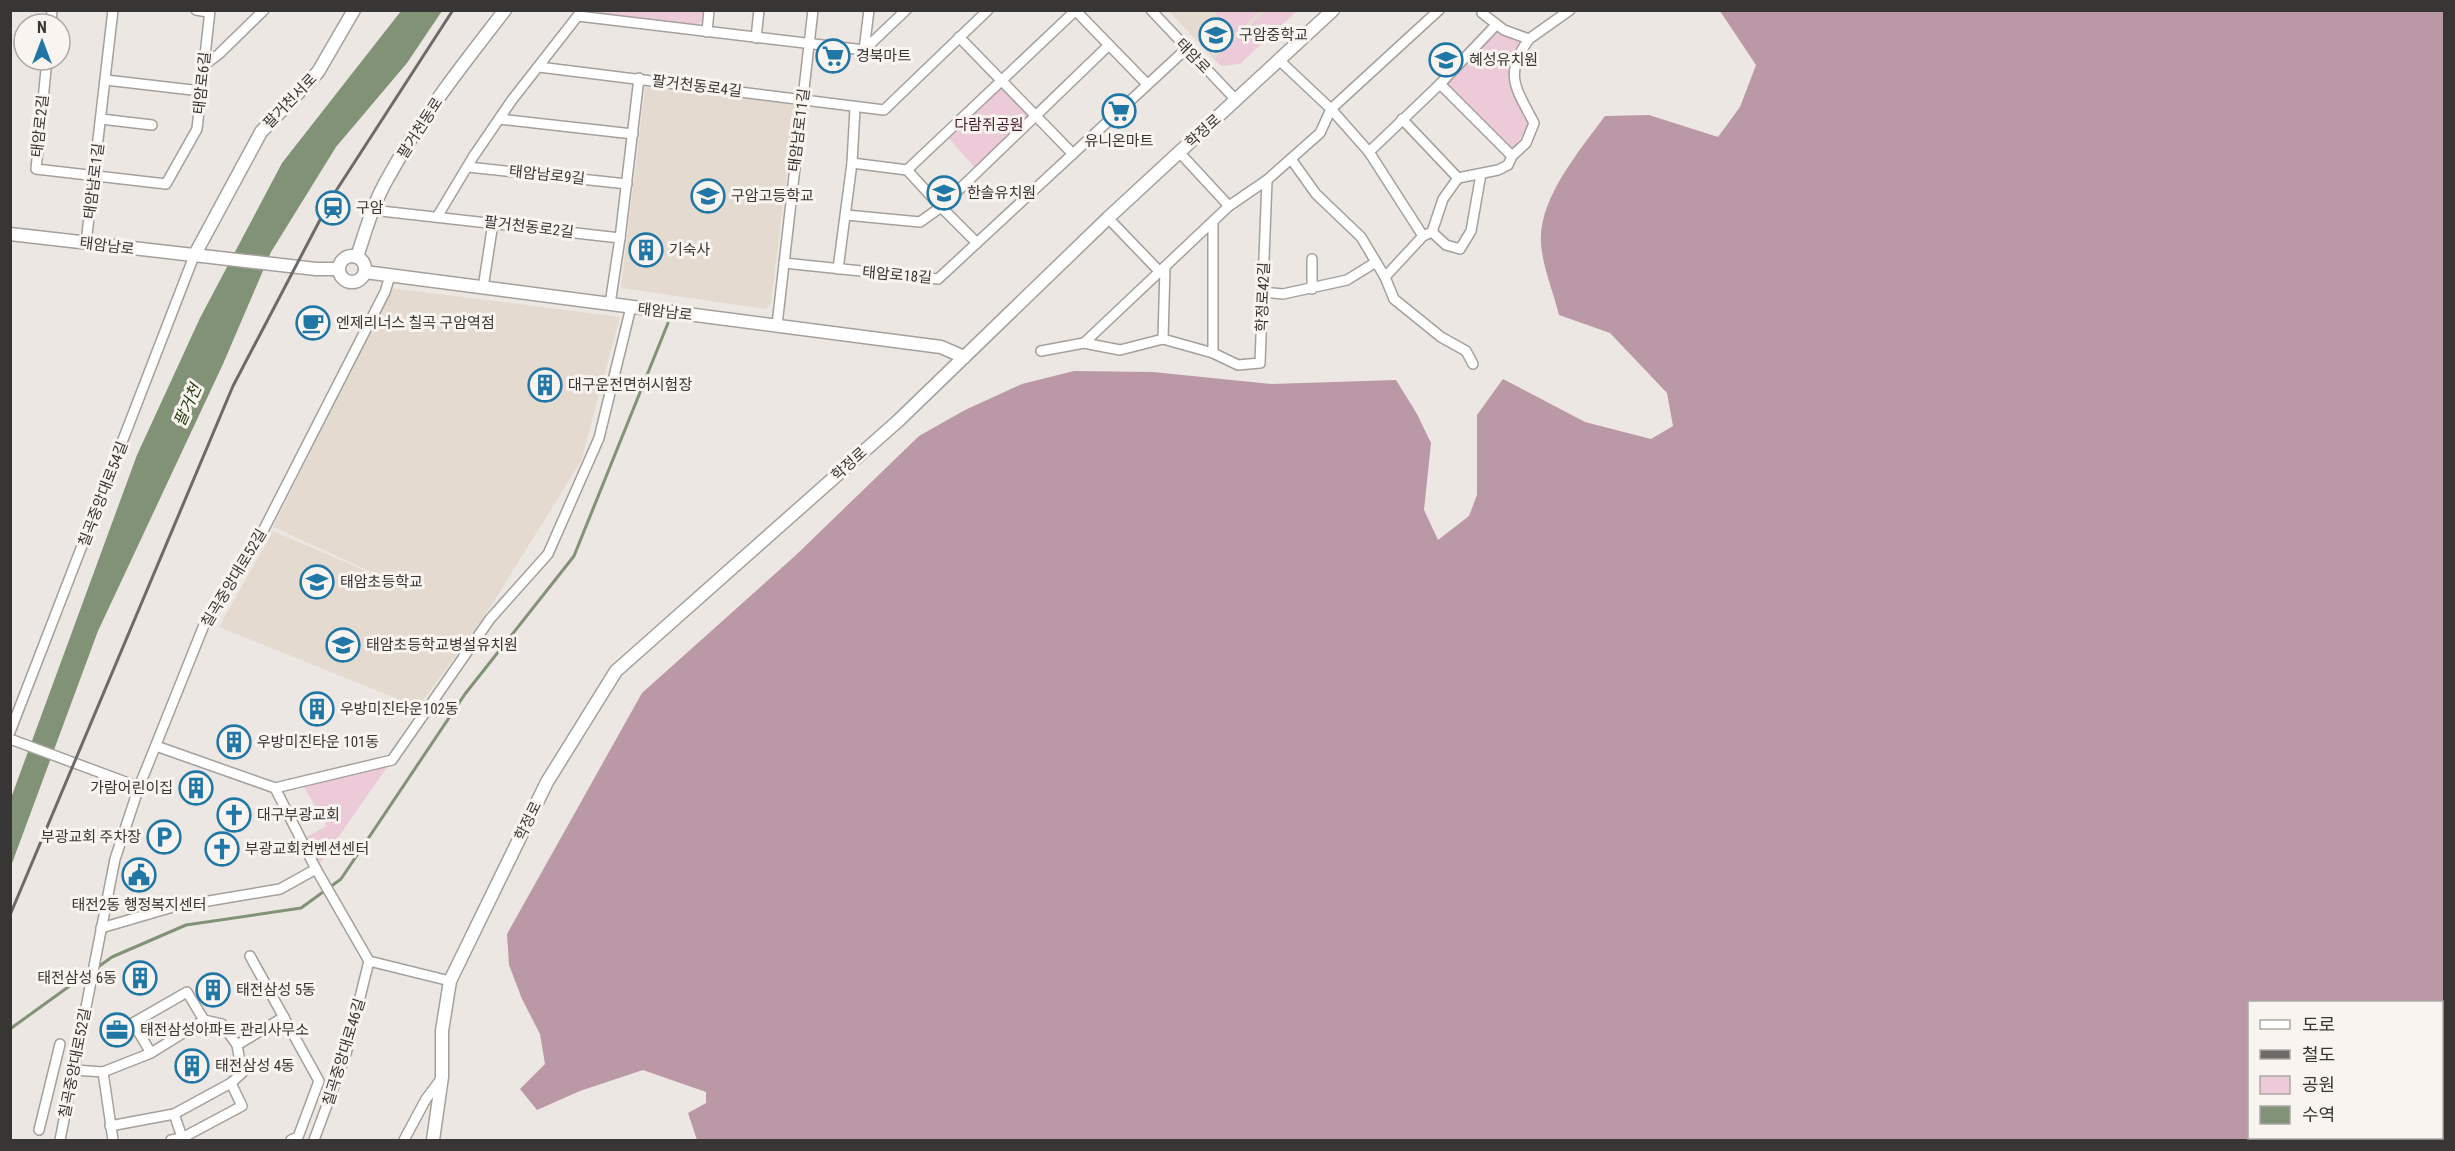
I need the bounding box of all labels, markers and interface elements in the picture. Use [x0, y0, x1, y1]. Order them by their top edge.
north arrow [12, 12, 72, 72]
school or university icon: 구암중학교 [1198, 17, 1234, 53]
text: N [37, 18, 47, 37]
place label: 구암중학교 [1239, 26, 1308, 44]
street label: 태암로 [1172, 35, 1214, 77]
supermarket icon: 경북마트 [815, 38, 851, 74]
school or university icon: 혜성유치원 [1428, 42, 1464, 78]
place label: 경북마트 [856, 47, 911, 65]
street label: 태암로6길 [190, 51, 214, 115]
place label: 혜성유치원 [1469, 51, 1538, 69]
street label: 팔거천서로 [260, 70, 320, 132]
street label: 팔거천동로4길 [651, 72, 743, 100]
street label: 태암남로11길 [785, 87, 813, 173]
supermarket icon: 유니온마트 [1101, 93, 1137, 129]
street label: 태암로2길 [28, 94, 52, 158]
street label: 팔거천동로 [394, 94, 446, 162]
street label: 학정로 [1182, 110, 1224, 152]
park label: 다람쥐공원 [954, 116, 1024, 134]
place label: 유니온마트 [1084, 132, 1154, 150]
street label: 태암남로1길 [80, 142, 108, 220]
street label: 태암남로9길 [508, 162, 586, 188]
school or university icon: 한솔유치원 [926, 175, 962, 211]
school or university icon: 구암고등학교 [690, 178, 726, 214]
place label: 한솔유치원 [967, 184, 1036, 202]
place label: 구암고등학교 [731, 187, 814, 205]
station icon: 구암 [315, 190, 351, 226]
place label: 구암 [356, 199, 384, 217]
street label: 팔거천동로2길 [483, 213, 575, 241]
building icon: 기숙사 [628, 232, 664, 268]
street label: 태암남로 [79, 234, 135, 258]
place label: 기숙사 [669, 241, 711, 259]
street label: 학정로42길 [1253, 262, 1273, 332]
street label: 태암로18길 [861, 263, 933, 287]
street label: 태암남로 [637, 300, 693, 324]
cafe icon: 엔제리너스 칠곡 구암역점 [295, 305, 331, 341]
place label: 엔제리너스 칠곡 구암역점 [336, 314, 495, 332]
building icon: 대구운전면허시험장 [527, 367, 563, 403]
place label: 대구운전면허시험장 [568, 376, 692, 394]
water label: 팔거천 [170, 379, 206, 429]
street label: 칠곡중앙대로54길 [75, 439, 131, 549]
street label: 학정로 [828, 443, 870, 485]
street label: 칠곡중앙대로52길 [198, 526, 270, 630]
school or university icon: 태암초등학교 [299, 564, 335, 600]
place label: 태암초등학교 [340, 573, 423, 591]
school or university icon: 태암초등학교병설유치원 [325, 627, 361, 663]
place label: 태암초등학교병설유치원 [366, 636, 518, 654]
building icon: 우방미진타운102동 [299, 691, 335, 727]
place label: 우방미진타운102동 [340, 700, 459, 718]
building icon: 우방미진타운 101동 [216, 724, 252, 760]
place label: 우방미진타운 101동 [257, 733, 379, 751]
building icon: 가람어린이집 [178, 770, 214, 806]
place label: 가람어린이집 [90, 779, 173, 797]
church icon: 대구부광교회 [216, 797, 252, 833]
street label: 학정로 [511, 798, 545, 844]
place label: 대구부광교회 [257, 806, 340, 824]
parking icon: 부광교회 주차장 [146, 819, 182, 855]
place label: 부광교회 주차장 [41, 828, 141, 846]
church icon: 부광교회컨벤션센터 [204, 831, 240, 867]
place label: 부광교회컨벤션센터 [245, 840, 369, 858]
public building icon: 태전2동 행정복지센터 [121, 857, 157, 893]
place label: 태전2동 행정복지센터 [71, 896, 207, 914]
building icon: 태전삼성 6동 [122, 960, 158, 996]
place label: 태전삼성 6동 [37, 969, 117, 987]
building icon: 태전삼성 5동 [195, 972, 231, 1008]
place label: 태전삼성 5동 [236, 981, 316, 999]
street label: 칠곡중앙대로46길 [319, 996, 369, 1108]
legend [2248, 1001, 2443, 1139]
street label: 칠곡중앙대로52길 [56, 1007, 94, 1119]
office icon: 태전삼성아파트 관리사무소 [99, 1012, 135, 1048]
text: 도로 [2302, 1014, 2335, 1035]
place label: 태전삼성아파트 관리사무소 [140, 1021, 309, 1039]
text: 철도 [2302, 1044, 2335, 1065]
building icon: 태전삼성 4동 [174, 1048, 210, 1084]
place label: 태전삼성 4동 [215, 1057, 295, 1075]
text: 공원 [2302, 1074, 2335, 1095]
text: 수역 [2302, 1104, 2335, 1125]

